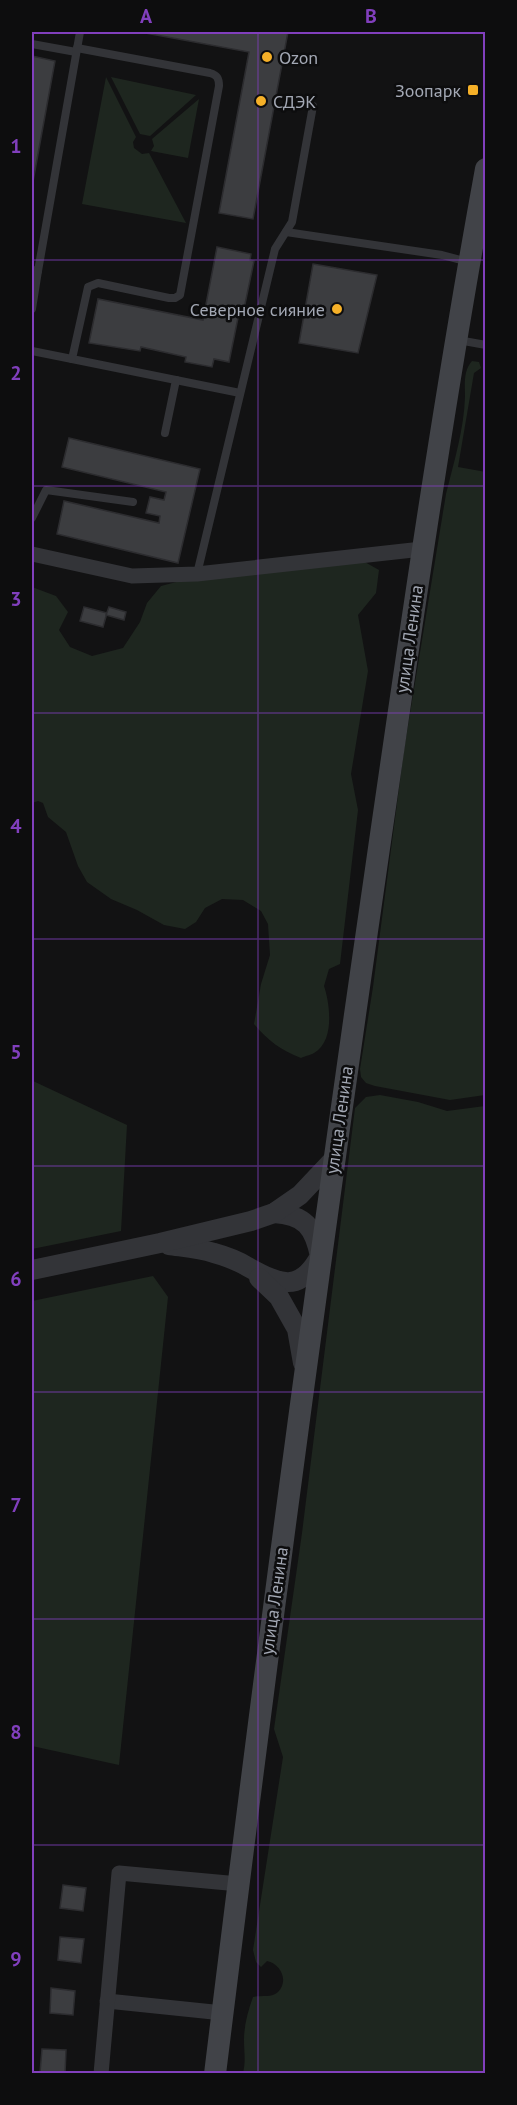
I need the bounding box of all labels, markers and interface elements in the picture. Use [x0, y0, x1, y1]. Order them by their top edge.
text: A [140, 3, 153, 29]
text: B [365, 3, 377, 29]
place label: Ozon [279, 46, 318, 69]
marker: Ozon [260, 50, 274, 64]
place label: Зоопарк [395, 79, 461, 102]
marker: Зоопарк [466, 83, 480, 97]
place label: СДЭК [273, 90, 316, 113]
marker: СДЭК [254, 94, 268, 108]
text: 1 [10, 133, 22, 159]
place label: Северное сияние [190, 298, 325, 321]
marker: Северное сияние [330, 302, 344, 316]
text: 2 [10, 360, 22, 386]
street label: улица Ленина [390, 583, 428, 695]
text: 3 [10, 586, 22, 612]
text: 4 [10, 813, 22, 839]
text: 5 [10, 1039, 22, 1065]
street label: улица Ленина [320, 1064, 358, 1176]
text: 6 [10, 1266, 22, 1292]
text: 7 [10, 1492, 22, 1518]
street label: улица Ленина [255, 1545, 293, 1657]
text: 8 [10, 1719, 22, 1745]
text: 9 [10, 1946, 22, 1972]

